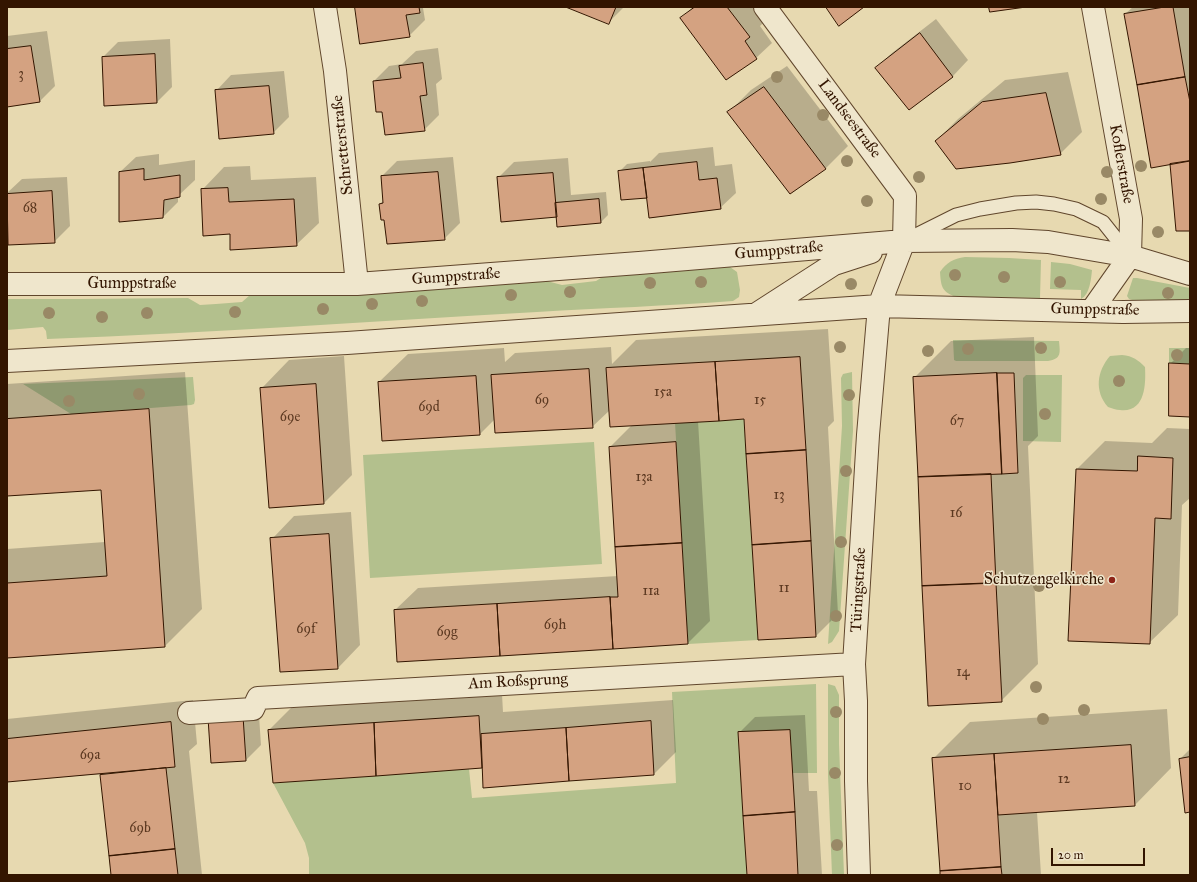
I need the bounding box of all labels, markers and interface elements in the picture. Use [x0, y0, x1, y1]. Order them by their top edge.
house number: 3 [18, 67, 24, 83]
street label: Landseestraße [813, 76, 885, 162]
street label: Schretterstraße [328, 94, 358, 196]
street label: Koflerstraße [1105, 123, 1137, 205]
house number: 68 [23, 201, 37, 217]
street label: Gumppstraße [734, 238, 824, 264]
street label: Gumppstraße [411, 264, 501, 290]
street label: Gumppstraße [88, 274, 176, 294]
street label: Gumppstraße [1050, 300, 1140, 320]
house number: 15a [654, 385, 672, 401]
house number: 69 [535, 393, 549, 409]
house number: 15 [754, 393, 766, 409]
house number: 69d [418, 400, 440, 416]
house number: 69e [280, 410, 300, 426]
house number: 67 [950, 414, 964, 430]
house number: 13a [635, 470, 653, 486]
house number: 13 [773, 488, 785, 504]
house number: 16 [950, 506, 962, 522]
street label: Türingstraße [847, 547, 871, 633]
place label: Schutzengelkirche [984, 570, 1104, 590]
marker: Schutzengelkirche [1107, 575, 1117, 585]
house number: 11 [778, 581, 790, 597]
house number: 11a [643, 584, 659, 600]
house number: 69h [544, 618, 566, 634]
house number: 69f [296, 622, 316, 638]
house number: 69g [436, 625, 458, 641]
house number: 14 [956, 665, 970, 681]
street label: Am Roßsprung [468, 670, 568, 694]
house number: 69a [80, 748, 100, 764]
house number: 12 [1058, 772, 1070, 788]
house number: 10 [958, 779, 972, 795]
house number: 69b [129, 821, 151, 837]
scale bar [1053, 840, 1147, 866]
text: 20 m [1058, 848, 1084, 862]

